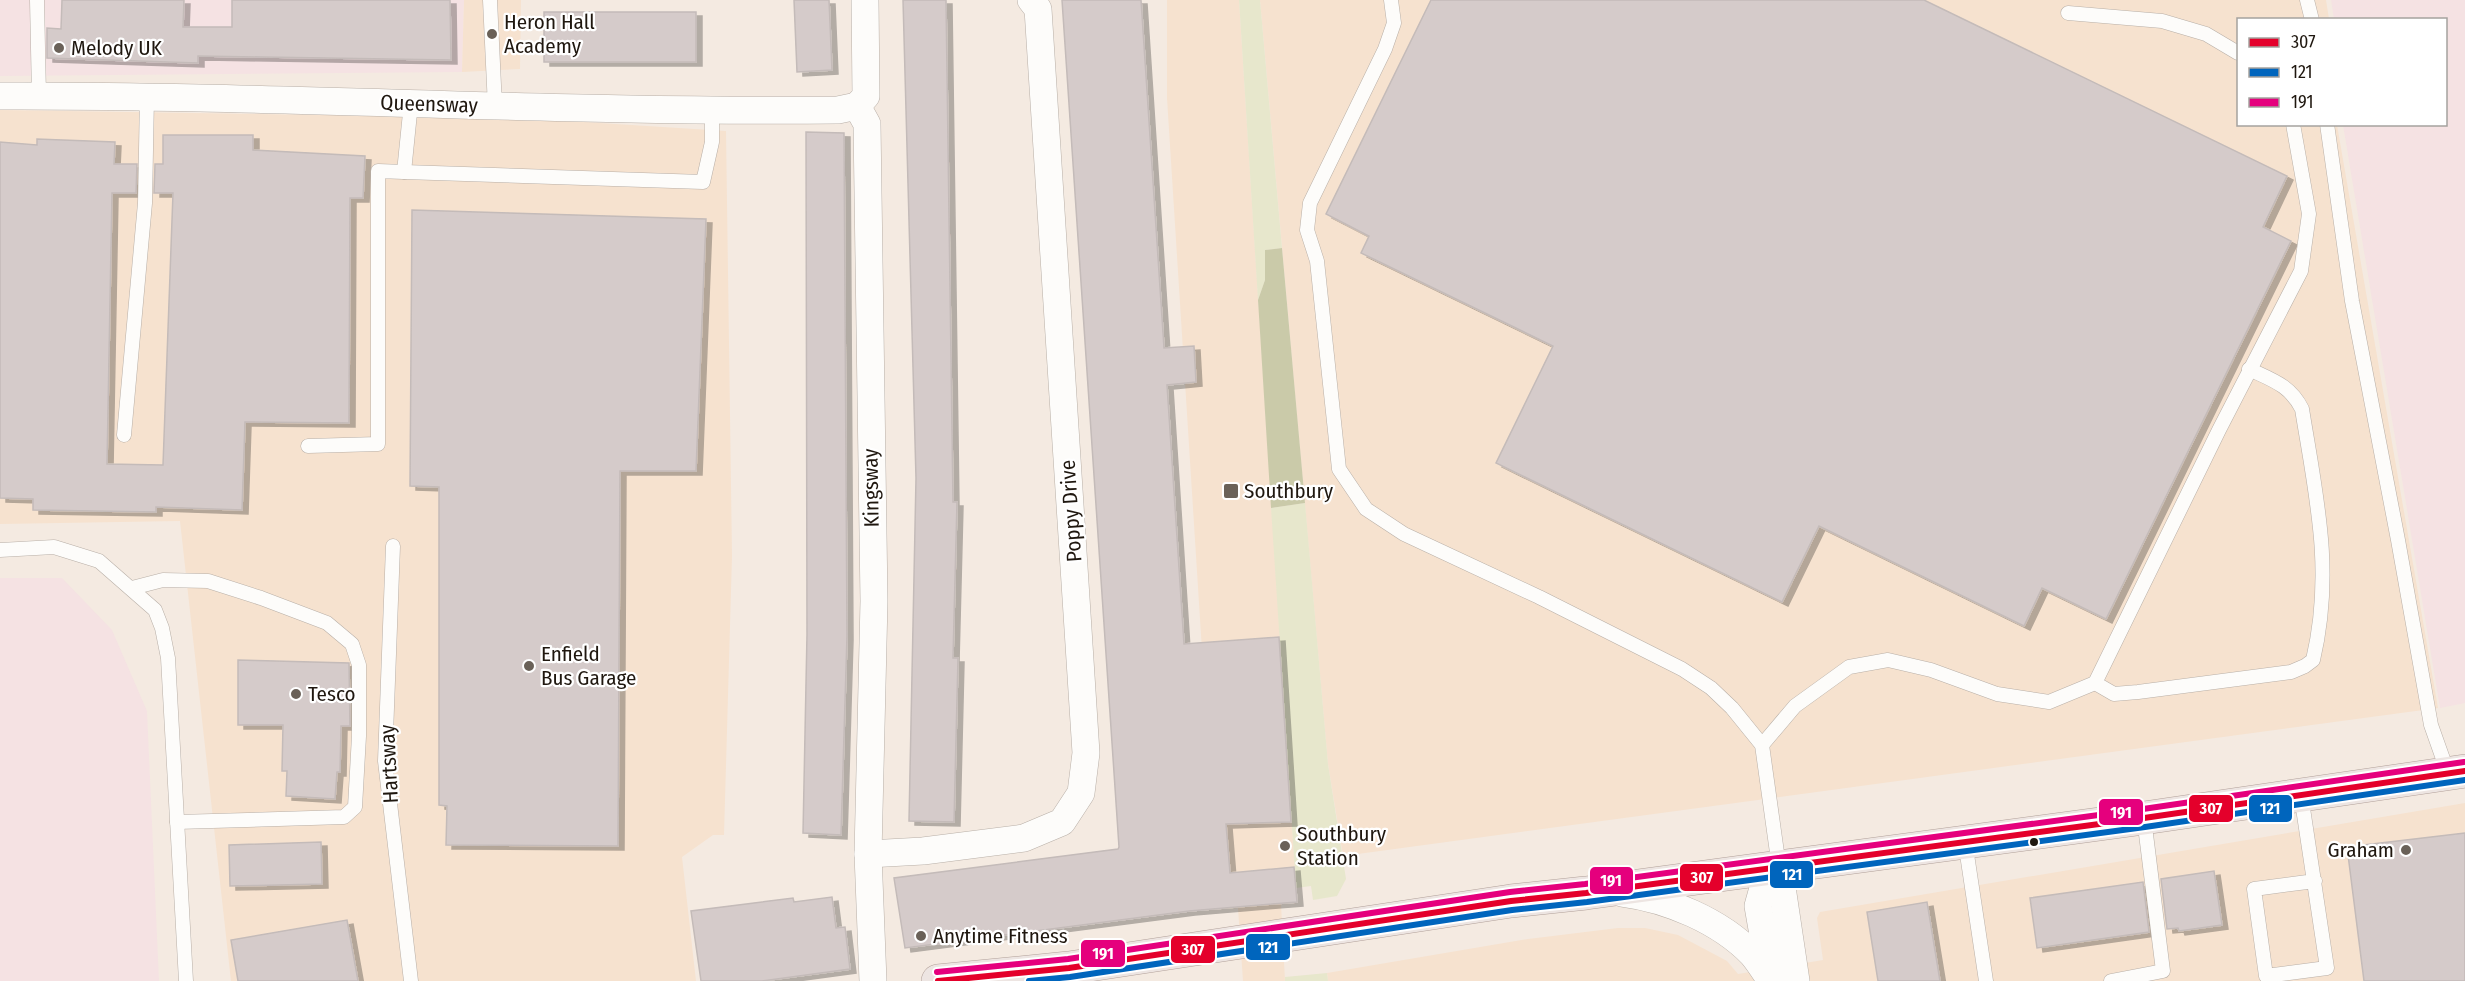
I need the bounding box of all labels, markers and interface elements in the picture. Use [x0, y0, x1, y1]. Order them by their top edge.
place label: Heron Hall Academy [504, 9, 595, 59]
legend [2237, 18, 2447, 126]
marker: Heron Hall Academy [485, 27, 499, 41]
text: 307 [2291, 31, 2315, 53]
place label: Melody UK [71, 35, 163, 61]
marker: Melody UK [52, 41, 66, 55]
text: 121 [2291, 61, 2313, 83]
street label: Queensway [380, 89, 479, 119]
text: 191 [2291, 91, 2313, 113]
street label: Kingsway [857, 448, 885, 528]
street label: Poppy Drive [1054, 459, 1088, 563]
place label: Southbury [1244, 478, 1334, 504]
marker: Southbury [1222, 482, 1240, 500]
place label: Enfield Bus Garage [541, 641, 636, 691]
marker: Enfield Bus Garage [522, 659, 536, 673]
place label: Tesco [308, 681, 356, 707]
marker: Tesco [289, 687, 303, 701]
street label: Hartsway [374, 723, 404, 804]
line badge: 307 [2188, 794, 2234, 823]
line badge: 121 [2248, 794, 2293, 823]
line badge: 191 [2098, 798, 2144, 826]
text: 307 [2199, 799, 2223, 818]
text: 121 [2260, 799, 2280, 818]
text: 191 [2110, 803, 2132, 822]
place label: Southbury Station [1297, 821, 1387, 871]
unlabelled marker [2028, 836, 2040, 848]
place label: Graham [2327, 837, 2394, 863]
marker: Southbury Station [1278, 839, 1292, 853]
marker: Graham [2399, 843, 2413, 857]
line badge: 121 [1769, 860, 1814, 889]
line badge: 307 [1679, 863, 1724, 892]
text: 121 [1782, 865, 1802, 884]
line badge: 191 [1589, 866, 1634, 895]
text: 307 [1690, 868, 1714, 887]
text: 191 [1600, 871, 1622, 890]
place label: Anytime Fitness [933, 923, 1068, 949]
marker: Anytime Fitness [914, 929, 928, 943]
line badge: 121 [1245, 933, 1291, 961]
line badge: 307 [1170, 935, 1216, 964]
text: 121 [1258, 938, 1278, 957]
line badge: 191 [1080, 939, 1126, 968]
text: 307 [1181, 940, 1205, 959]
text: 191 [1092, 944, 1114, 963]

